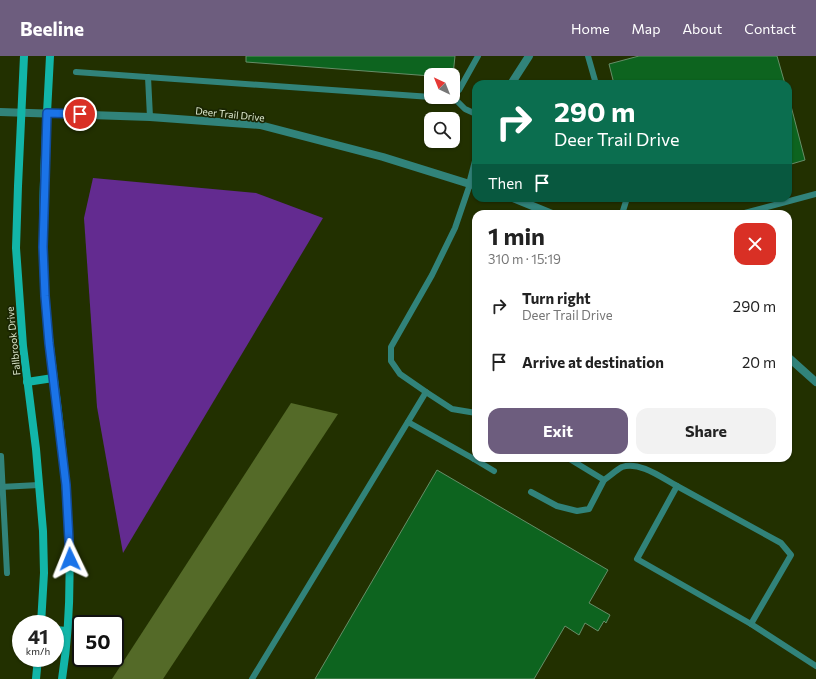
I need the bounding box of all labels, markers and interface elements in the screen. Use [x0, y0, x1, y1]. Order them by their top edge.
text: Beeline [20, 17, 84, 40]
text: Home [571, 20, 610, 37]
text: Map [632, 20, 660, 37]
text: About [682, 20, 722, 37]
text: Contact [744, 20, 796, 37]
north arrow [424, 68, 460, 104]
map controls [424, 68, 460, 148]
text: 290 m [554, 94, 635, 128]
icon: right [488, 96, 540, 148]
pin [63, 97, 97, 131]
icon: arrive [69, 103, 91, 125]
street label: Deer Trail Drive [195, 104, 265, 124]
button: search [424, 112, 460, 148]
text: Deer Trail Drive [554, 128, 679, 150]
icon: arrive [531, 172, 553, 194]
text: Then [488, 174, 523, 192]
text: 1 min [488, 221, 545, 250]
button: close [734, 223, 776, 265]
text: 310 m · 15:19 [488, 251, 561, 267]
text: Turn right [522, 289, 591, 307]
icon: right [488, 295, 510, 317]
text: 290 m [733, 297, 776, 315]
street label: Fallbrook Drive [3, 306, 23, 376]
text: Deer Trail Drive [522, 307, 613, 323]
icon: arrive [488, 351, 510, 373]
text: Arrive at destination [522, 353, 664, 371]
text: 20 m [742, 353, 776, 371]
button: Exit [488, 408, 628, 454]
button: Share [636, 408, 776, 454]
position arrow [49, 538, 91, 580]
speed limit sign: 50 [72, 615, 124, 667]
text: 41 [28, 624, 48, 648]
text: km/h [26, 645, 50, 657]

